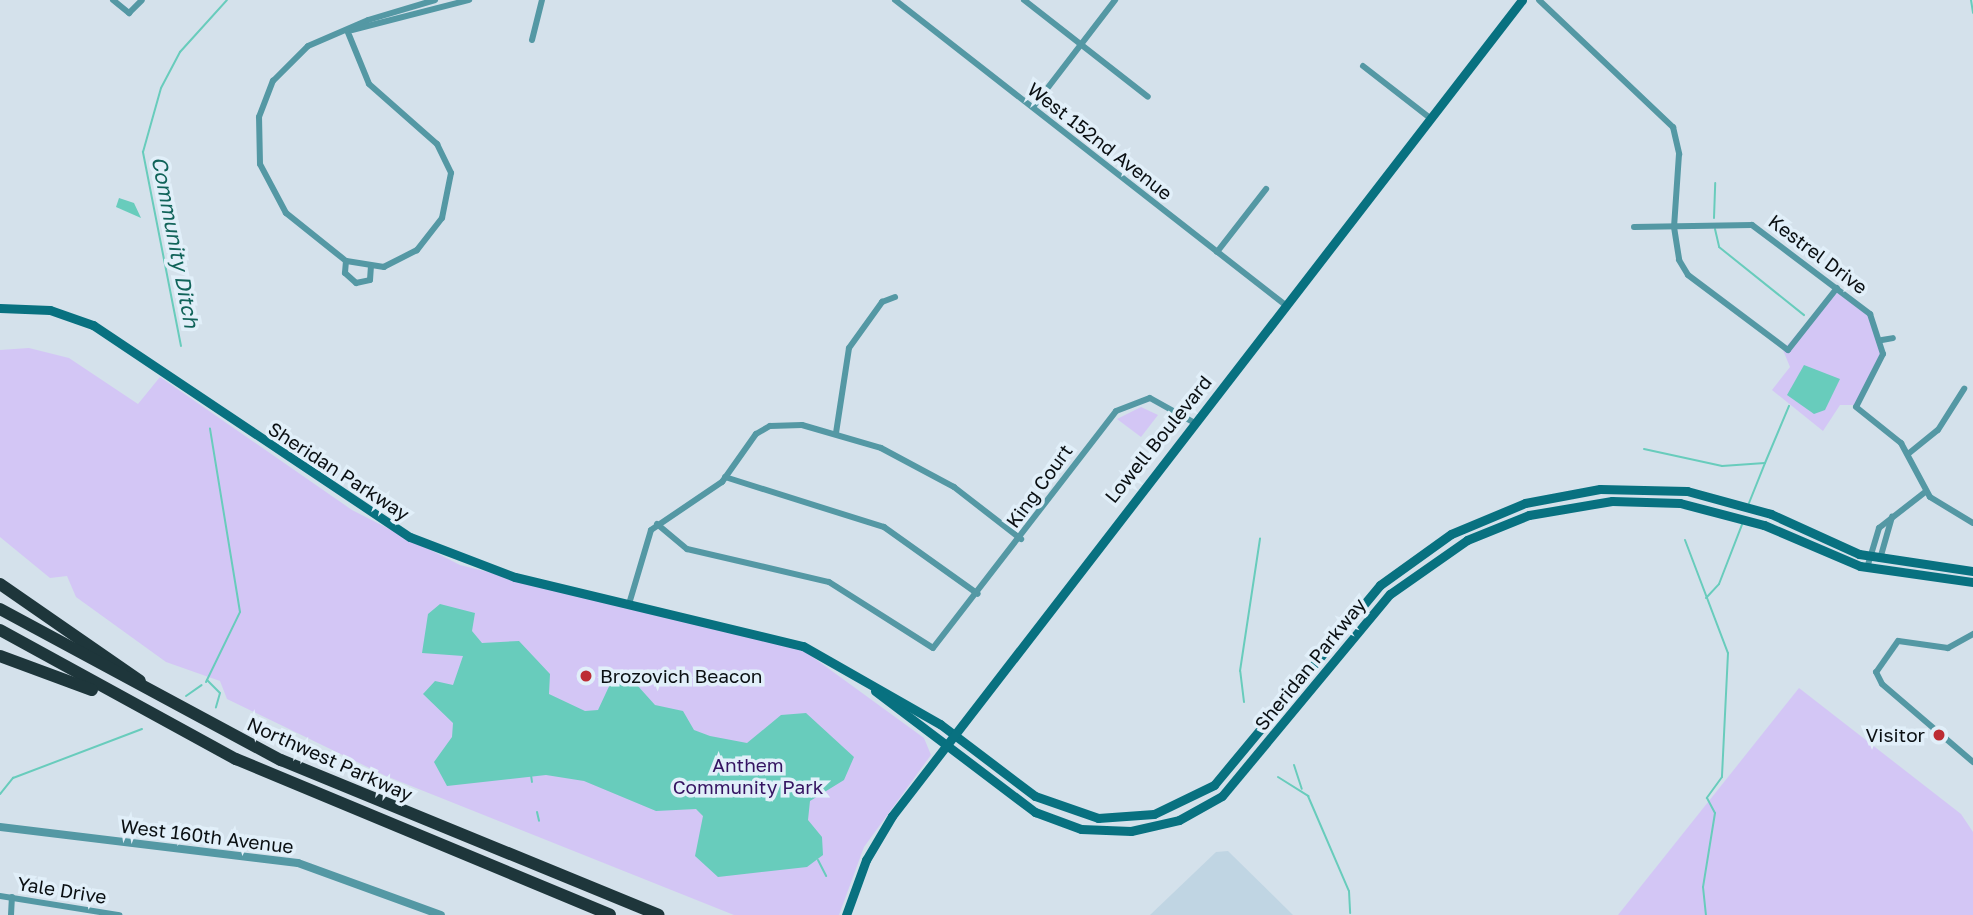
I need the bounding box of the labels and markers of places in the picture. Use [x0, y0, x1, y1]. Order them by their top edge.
place label: Brozovich Beacon [600, 665, 763, 687]
marker: Brozovich Beacon [578, 668, 594, 684]
place label: Visitor [1866, 724, 1925, 746]
marker: Visitor [1931, 727, 1947, 743]

